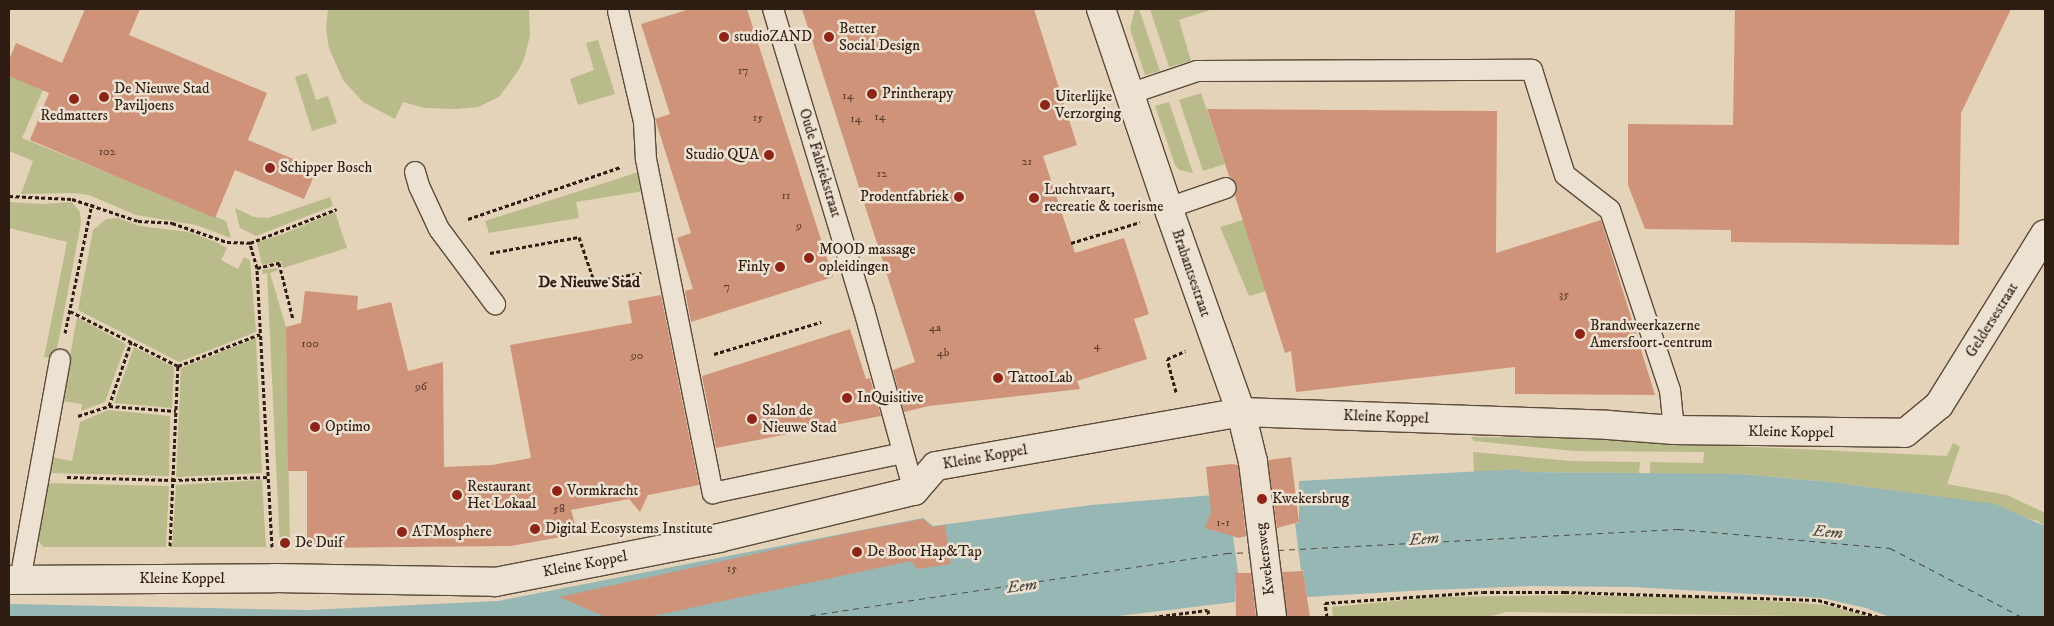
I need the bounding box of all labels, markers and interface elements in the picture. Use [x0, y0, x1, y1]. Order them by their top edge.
place label: Better Social Design [839, 19, 920, 54]
place label: studioZAND [734, 28, 812, 46]
marker: studioZAND [718, 31, 730, 43]
marker: Better Social Design [823, 31, 835, 43]
house number: 17 [738, 64, 748, 78]
place label: De Nieuwe Stad Paviljoens [114, 79, 209, 114]
place label: Printherapy [882, 85, 953, 103]
place label: Uiterlijke Verzorging [1055, 87, 1121, 122]
marker: Printherapy [866, 88, 878, 100]
house number: 14 [842, 89, 854, 103]
marker: De Nieuwe Stad Paviljoens [98, 91, 110, 103]
marker: Redmatters [68, 93, 80, 105]
marker: Uiterlijke Verzorging [1039, 99, 1051, 111]
street label: Oude Fabriekstraat [795, 106, 845, 220]
place label: Redmatters [40, 107, 108, 125]
house number: 14 [874, 110, 886, 124]
house number: 15 [753, 111, 763, 125]
house number: 14 [850, 112, 862, 126]
house number: 102 [99, 145, 115, 159]
place label: Studio QUA [685, 146, 759, 164]
marker: Studio QUA [763, 149, 775, 161]
house number: 21 [1022, 155, 1032, 169]
place label: Schipper Bosch [280, 159, 372, 177]
marker: Schipper Bosch [264, 162, 276, 174]
house number: 12 [877, 167, 887, 181]
place label: Luchtvaart, recreatie & toerisme [1044, 180, 1163, 215]
place label: Prodentfabriek [860, 188, 949, 206]
house number: 11 [782, 189, 790, 203]
marker: Prodentfabriek [953, 191, 965, 203]
marker: Luchtvaart, recreatie & toerisme [1028, 192, 1040, 204]
house number: 9 [796, 219, 802, 233]
street label: Brabantsestraat [1168, 227, 1214, 319]
place label: MOOD massage opleidingen [819, 240, 916, 275]
marker: MOOD massage opleidingen [803, 252, 815, 264]
place label: Finly [738, 258, 770, 276]
marker: Finly [774, 261, 786, 273]
district label: De Nieuwe Stad [538, 272, 640, 292]
street label: Geldersestraat [1962, 279, 2022, 361]
house number: 7 [724, 280, 730, 294]
house number: 35 [1559, 288, 1569, 302]
place label: Brandweerkazerne Amersfoort-centrum [1590, 316, 1713, 351]
house number: 4a [929, 321, 941, 335]
marker: Brandweerkazerne Amersfoort-centrum [1574, 328, 1586, 340]
house number: 100 [301, 337, 319, 351]
house number: 4 [1094, 339, 1100, 353]
house number: 4b [937, 346, 949, 360]
house number: 90 [631, 349, 643, 363]
place label: TattooLab [1008, 369, 1073, 387]
marker: TattooLab [992, 372, 1004, 384]
house number: 96 [415, 380, 427, 394]
place label: InQuisitive [857, 389, 923, 407]
marker: InQuisitive [841, 392, 853, 404]
place label: Salon de Nieuwe Stad [762, 401, 837, 436]
street label: Kleine Koppel [1343, 407, 1429, 427]
marker: Salon de Nieuwe Stad [746, 413, 758, 425]
place label: Optimo [325, 418, 370, 436]
marker: Optimo [309, 421, 321, 433]
street label: Kleine Koppel [1748, 422, 1834, 442]
street label: Kleine Koppel [941, 441, 1029, 473]
place label: Restaurant Het Lokaal [467, 477, 536, 512]
place label: Vormkracht [567, 482, 638, 500]
marker: Vormkracht [551, 485, 563, 497]
marker: Restaurant Het Lokaal [451, 489, 463, 501]
place label: Kwekersbrug [1272, 490, 1349, 508]
marker: Kwekersbrug [1256, 493, 1268, 505]
house number: 58 [553, 502, 565, 516]
house number: 1-1 [1216, 516, 1230, 530]
place label: Digital Ecosystems Institute [545, 520, 713, 538]
water label: Eem [1812, 521, 1844, 543]
street label: Kwekersweg [1252, 522, 1278, 596]
place label: ATMosphere [412, 523, 492, 541]
marker: Digital Ecosystems Institute [529, 523, 541, 535]
marker: ATMosphere [396, 526, 408, 538]
water label: Eem [1408, 528, 1440, 550]
place label: De Duif [295, 534, 343, 552]
marker: De Duif [279, 537, 291, 549]
place label: De Boot Hap&Tap [867, 543, 982, 561]
marker: De Boot Hap&Tap [851, 546, 863, 558]
street label: Kleine Koppel [541, 547, 629, 581]
house number: 15 [727, 562, 737, 576]
street label: Kleine Koppel [139, 570, 225, 588]
water label: Eem [1006, 574, 1038, 598]

